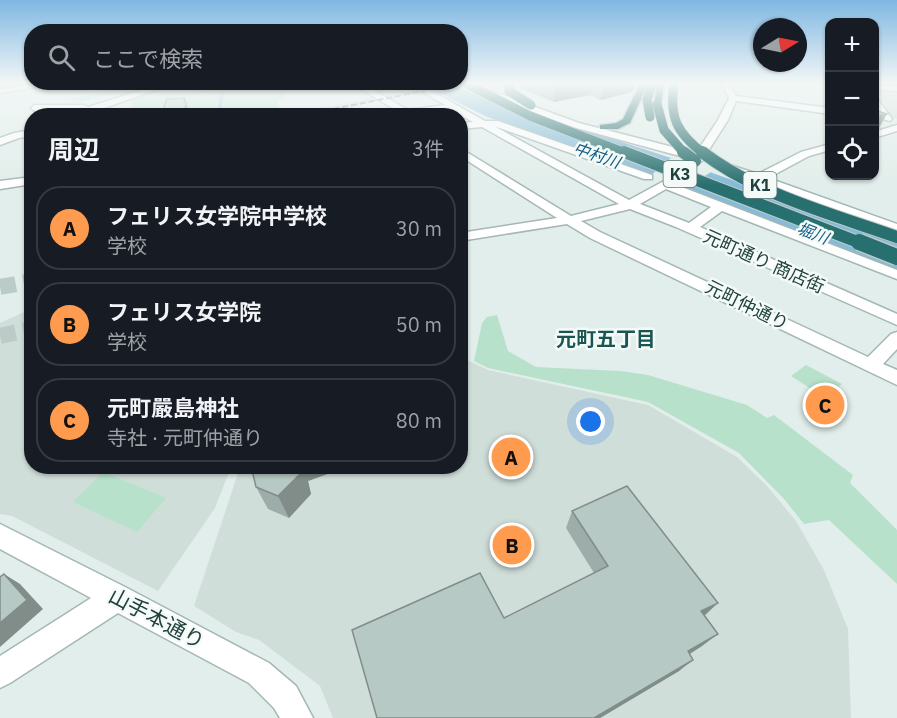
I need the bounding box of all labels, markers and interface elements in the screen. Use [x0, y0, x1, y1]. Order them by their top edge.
north arrow [753, 18, 807, 72]
map controls [825, 18, 879, 180]
button: + [825, 18, 879, 72]
search box [24, 24, 468, 90]
icon: search [45, 41, 78, 74]
text: ここで検索 [93, 44, 203, 73]
button: − [825, 72, 879, 126]
button: locate [825, 126, 879, 180]
text: 周辺 [48, 132, 100, 166]
text: 3件 [412, 135, 444, 162]
water label: 中村川 [571, 138, 625, 173]
road number: K3 [664, 161, 696, 187]
road number: K1 [744, 172, 777, 198]
text: フェリス女学院中学校 [107, 201, 327, 230]
text: A [63, 215, 76, 242]
text: 30 m [396, 215, 442, 242]
water label: 堀川 [794, 218, 833, 249]
street label: 元町通り 商店街 [700, 224, 828, 298]
text: 学校 [107, 232, 147, 259]
street label: 元町仲通り [702, 275, 792, 335]
text: フェリス女学院 [107, 297, 261, 326]
text: B [63, 311, 76, 338]
text: 50 m [396, 311, 442, 338]
district label: 元町五丁目 [556, 325, 656, 352]
text: 学校 [107, 328, 147, 355]
pin: C [806, 382, 844, 428]
text: 元町嚴島神社 [107, 393, 239, 422]
text: C [63, 407, 76, 434]
text: 80 m [396, 407, 442, 434]
your location [576, 407, 605, 436]
text: 寺社 · 元町仲通り [107, 424, 263, 451]
pin: A [492, 434, 530, 480]
pin: B [492, 522, 532, 568]
street label: 山手本通り [104, 581, 210, 655]

